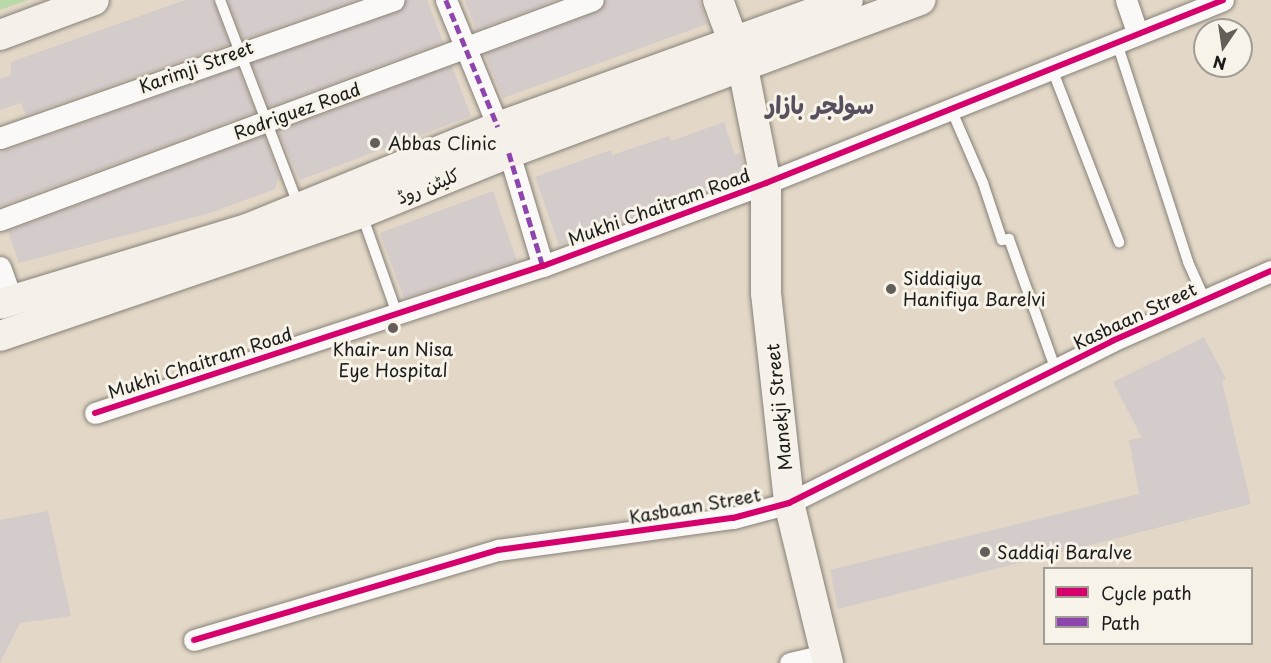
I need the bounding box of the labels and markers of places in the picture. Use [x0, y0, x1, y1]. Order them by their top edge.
place label: Abbas Clinic [388, 132, 496, 154]
marker: Abbas Clinic [366, 134, 384, 152]
place label: Siddiqiya Hanifiya Barelvi [903, 268, 1045, 310]
marker: Siddiqiya Hanifiya Barelvi [884, 282, 898, 296]
marker: Khair-un Nisa Eye Hospital [384, 319, 402, 337]
place label: Khair-un Nisa Eye Hospital [333, 339, 453, 382]
place label: Saddiqi Baralve [997, 541, 1132, 563]
marker: Saddiqi Baralve [978, 545, 992, 559]

